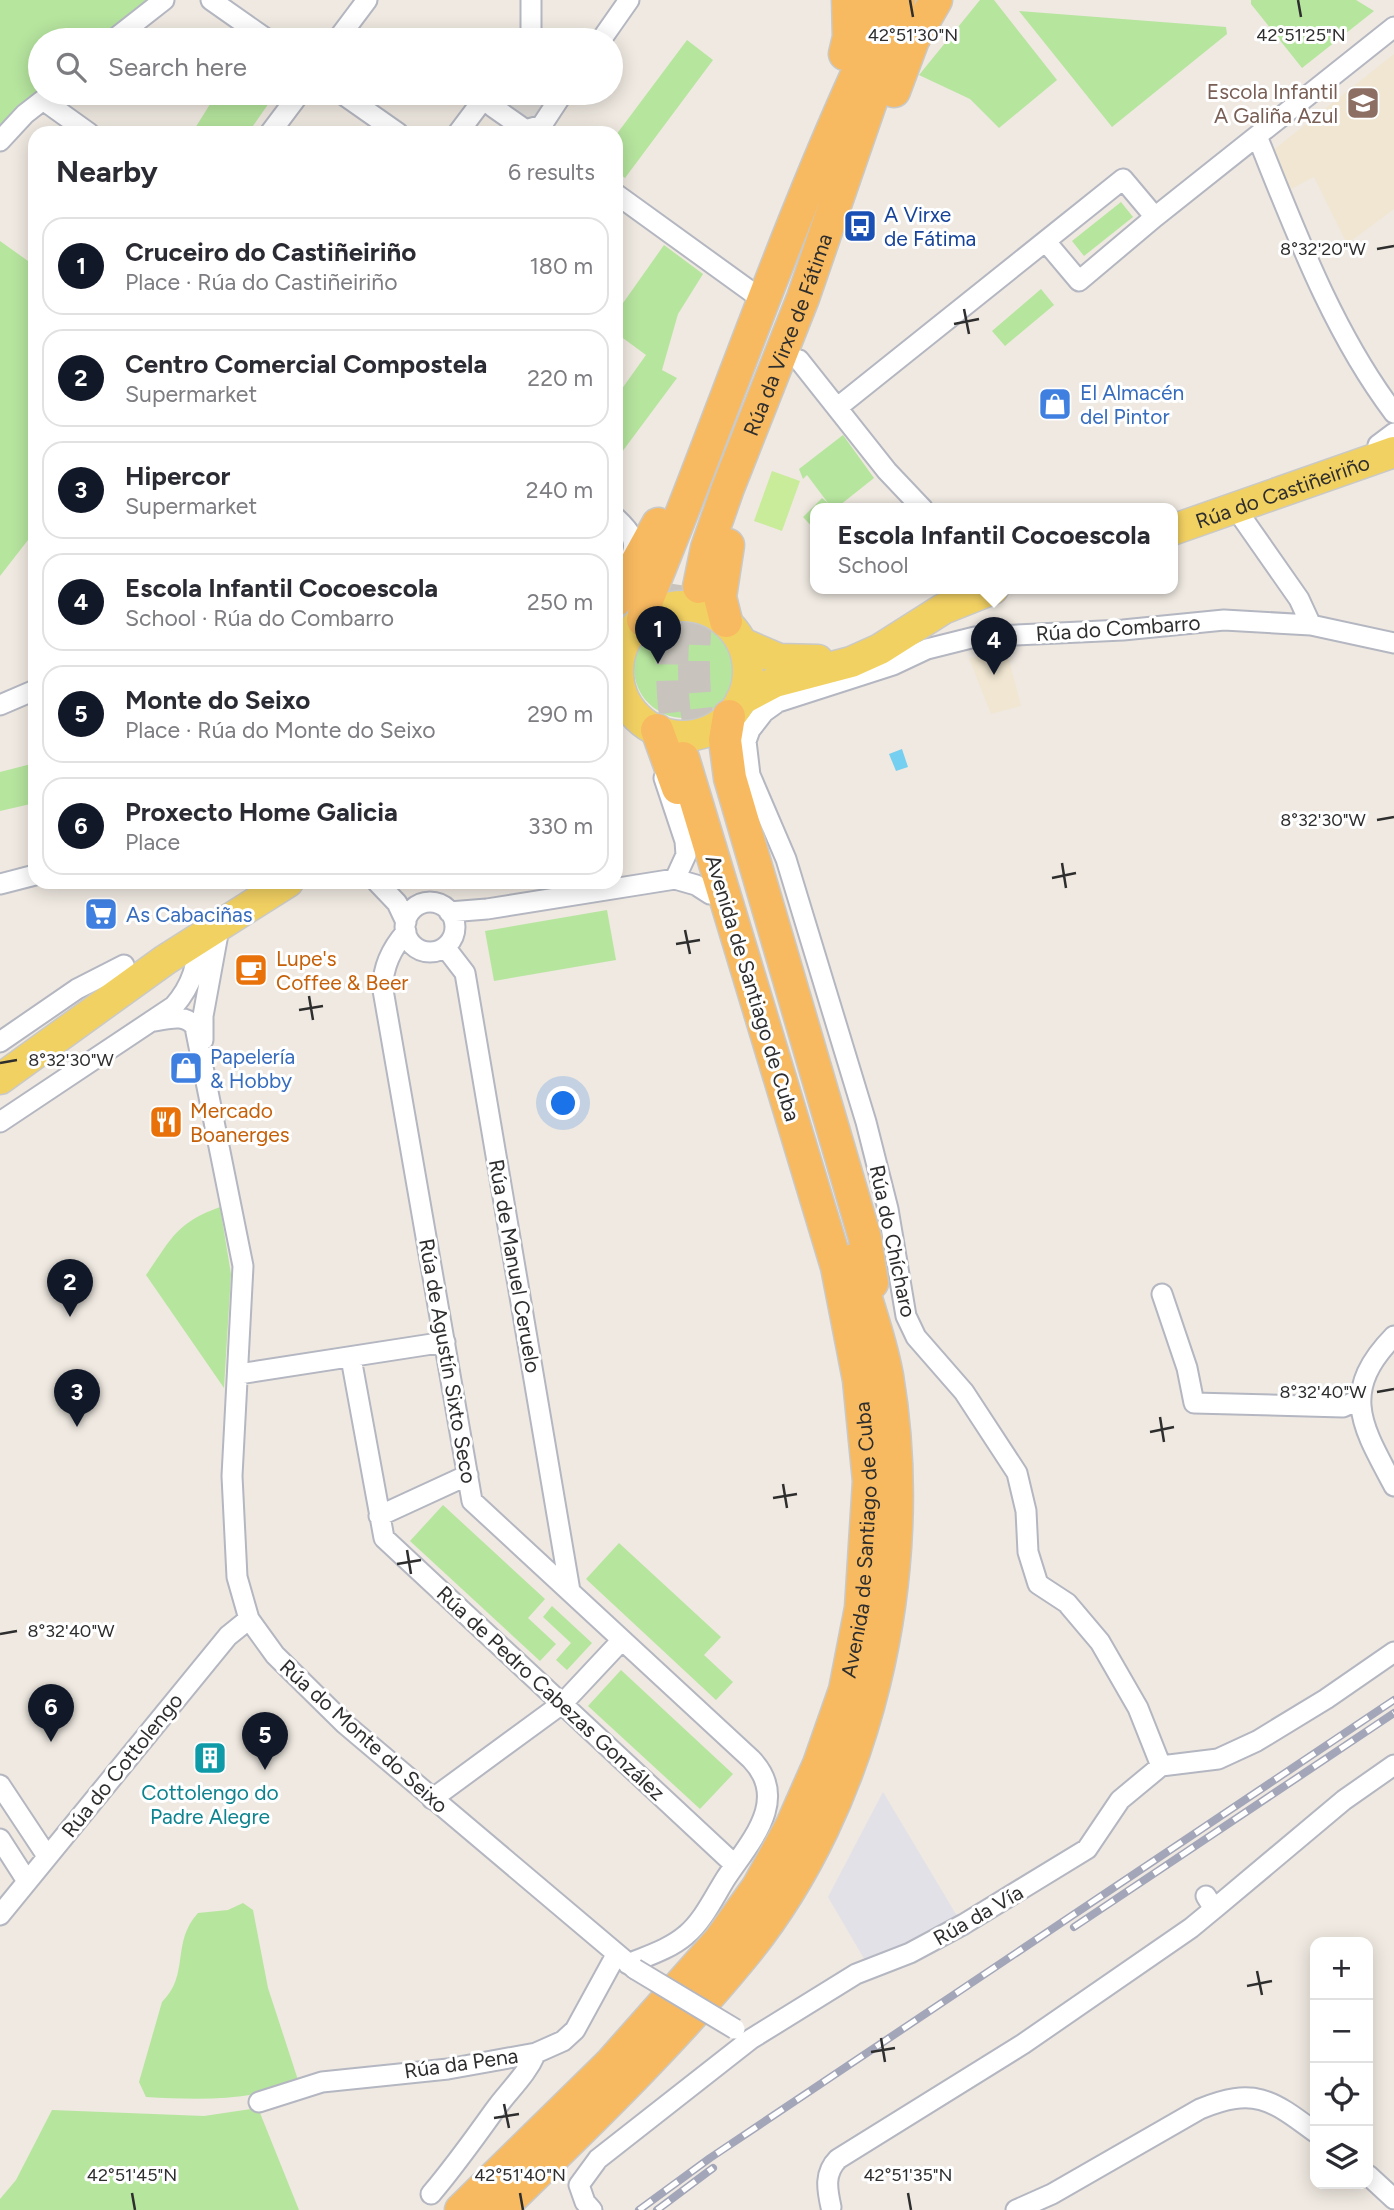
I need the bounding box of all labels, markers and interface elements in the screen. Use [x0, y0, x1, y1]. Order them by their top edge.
text: 42°51'30"N [868, 24, 958, 46]
text: 42°51'25"N [1256, 24, 1346, 46]
search box [28, 28, 623, 105]
icon: search [52, 48, 90, 86]
text: Search here [108, 51, 247, 83]
place label: Escola Infantil A Galiña Azul [1207, 79, 1338, 128]
school or university icon: Escola Infantil A Galiña Azul [1344, 84, 1382, 122]
text: Nearby [56, 153, 158, 190]
text: 6 results [508, 158, 595, 186]
place label: A Virxe de Fátima [884, 202, 976, 251]
bus stop icon: A Virxe de Fátima [841, 207, 879, 245]
street label: Rúa da Virxe de Fátima [737, 230, 837, 439]
text: Cruceiro do Castiñeiriño [125, 236, 416, 268]
text: 8°32'20"W [1280, 238, 1367, 260]
text: 1 [76, 252, 86, 280]
text: 180 m [529, 252, 593, 280]
text: Place · Rúa do Castiñeiriño [125, 268, 398, 296]
text: Centro Comercial Compostela [125, 348, 487, 380]
text: 2 [74, 364, 88, 392]
text: 220 m [527, 364, 593, 392]
text: Supermarket [125, 380, 257, 408]
place label: El Almacén del Pintor [1080, 380, 1184, 429]
shop icon: El Almacén del Pintor [1036, 385, 1074, 423]
street label: Rúa do Castiñeiriño [1192, 449, 1373, 533]
text: Hipercor [125, 460, 230, 492]
text: 3 [75, 476, 87, 504]
text: 240 m [526, 476, 593, 504]
text: Supermarket [125, 492, 257, 520]
popup [810, 503, 1178, 594]
text: Escola Infantil Cocoescola [837, 519, 1151, 551]
text: School [837, 551, 909, 579]
text: Escola Infantil Cocoescola [125, 572, 438, 604]
text: 4 [74, 588, 88, 616]
text: 250 m [527, 588, 593, 616]
text: School · Rúa do Combarro [125, 604, 394, 632]
pin: 1 [635, 606, 681, 664]
street label: Rúa do Combarro [1035, 610, 1201, 646]
pin: 4 [971, 617, 1017, 675]
text: Monte do Seixo [125, 684, 310, 716]
text: 5 [74, 700, 88, 728]
text: 290 m [527, 700, 593, 728]
text: Place · Rúa do Monte do Seixo [125, 716, 436, 744]
text: Proxecto Home Galicia [125, 796, 398, 828]
text: 8°32'30"W [1280, 809, 1366, 831]
text: 6 [74, 812, 88, 840]
text: 330 m [528, 812, 593, 840]
text: Place [125, 828, 180, 856]
street label: Avenida de Santiago de Cuba [701, 852, 805, 1124]
supermarket icon: As Cabaciñas [82, 895, 120, 933]
place label: As Cabaciñas [126, 902, 253, 927]
place label: Lupe's Coffee & Beer [276, 946, 408, 995]
cafe icon: Lupe's Coffee & Beer [232, 951, 270, 989]
place label: Papelería & Hobby [210, 1044, 295, 1093]
text: 8°32'30"W [28, 1049, 114, 1071]
shop icon: Papelería & Hobby [167, 1049, 205, 1087]
your location [546, 1086, 580, 1120]
place label: Mercado Boanerges [190, 1098, 290, 1147]
restaurant icon: Mercado Boanerges [147, 1103, 185, 1141]
street label: Rúa de Manuel Ceruelo [484, 1157, 546, 1375]
street label: Rúa do Chícharo [865, 1162, 921, 1320]
street label: Rúa de Agustín Sixto Seco [414, 1237, 482, 1485]
pin: 2 [47, 1259, 93, 1317]
pin: 3 [54, 1369, 100, 1427]
text: 8°32'40"W [1280, 1381, 1367, 1403]
street label: Avenida de Santiago de Cuba [835, 1401, 882, 1680]
street label: Rúa de Pedro Cabezas González [432, 1581, 670, 1805]
text: 8°32'40"W [28, 1620, 115, 1642]
street label: Rúa do Monte do Seixo [275, 1654, 453, 1818]
pin: 6 [28, 1684, 74, 1742]
street label: Rúa do Cottolengo [56, 1688, 188, 1842]
pin: 5 [242, 1712, 288, 1770]
building icon: Cottolengo do Padre Alegre [191, 1739, 229, 1777]
place label: Cottolengo do Padre Alegre [141, 1780, 279, 1829]
street label: Rúa da Vía [929, 1879, 1027, 1951]
map controls [1310, 1937, 1373, 2189]
button: + [1310, 1937, 1373, 2000]
button: − [1310, 2000, 1373, 2063]
street label: Rúa da Pena [402, 2043, 520, 2083]
button: locate [1310, 2063, 1373, 2126]
button: layers [1310, 2126, 1373, 2189]
text: 42°51'45"N [87, 2164, 177, 2186]
text: 42°51'40"N [474, 2164, 566, 2186]
text: 42°51'35"N [863, 2164, 953, 2186]

